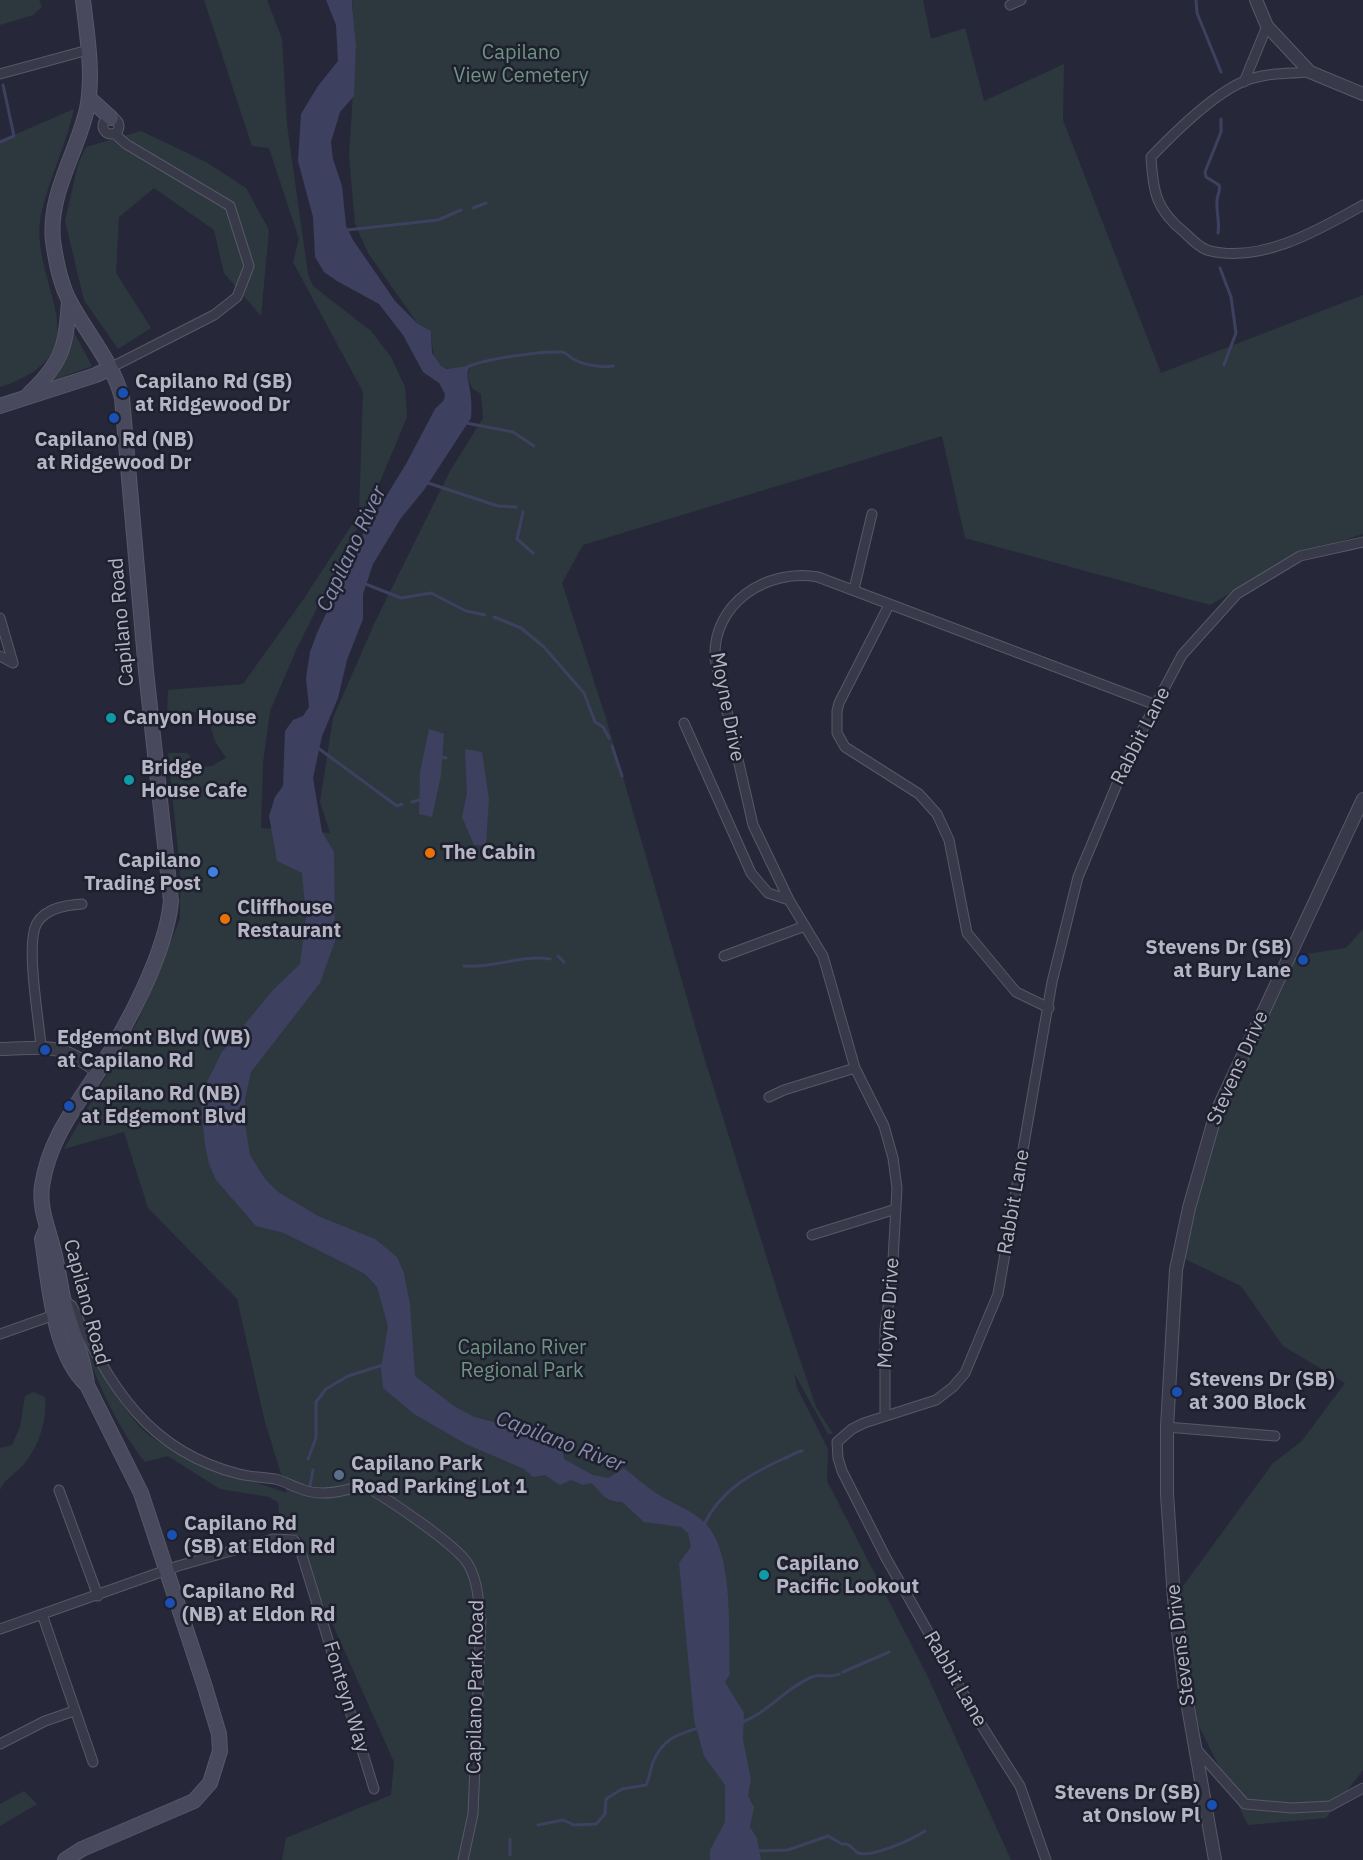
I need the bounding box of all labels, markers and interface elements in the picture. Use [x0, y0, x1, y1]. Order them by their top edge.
park label: Capilano View Cemetery [453, 41, 589, 88]
place label: Capilano Rd (SB) at Ridgewood Dr [135, 370, 292, 417]
marker: Capilano Rd (SB) at Ridgewood Dr [116, 386, 130, 400]
marker: Capilano Rd (NB) at Ridgewood Dr [107, 411, 121, 425]
place label: Capilano Rd (NB) at Ridgewood Dr [34, 428, 194, 475]
water label: Capilano River [312, 482, 392, 616]
street label: Capilano Road [104, 557, 140, 687]
street label: Moyne Drive [705, 650, 749, 764]
street label: Rabbit Lane [1106, 683, 1176, 789]
place label: Canyon House [123, 706, 257, 730]
marker: Canyon House [104, 711, 118, 725]
place label: Bridge House Cafe [141, 756, 247, 803]
marker: Bridge House Cafe [122, 773, 136, 787]
place label: The Cabin [442, 841, 536, 865]
marker: The Cabin [423, 846, 437, 860]
place label: Capilano Trading Post [84, 849, 201, 896]
marker: Capilano Trading Post [206, 865, 220, 879]
place label: Cliffhouse Restaurant [237, 896, 341, 943]
marker: Cliffhouse Restaurant [218, 912, 232, 926]
place label: Stevens Dr (SB) at Bury Lane [1145, 936, 1291, 983]
marker: Stevens Dr (SB) at Bury Lane [1296, 953, 1310, 967]
street label: Stevens Drive [1202, 1007, 1274, 1129]
place label: Edgemont Blvd (WB) at Capilano Rd [57, 1026, 250, 1073]
marker: Edgemont Blvd (WB) at Capilano Rd [38, 1043, 52, 1057]
place label: Capilano Rd (NB) at Edgemont Blvd [81, 1082, 246, 1129]
marker: Capilano Rd (NB) at Edgemont Blvd [62, 1099, 76, 1113]
street label: Rabbit Lane [993, 1148, 1035, 1256]
street label: Capilano Road [58, 1237, 114, 1367]
street label: Moyne Drive [873, 1257, 905, 1369]
park label: Capilano River Regional Park [458, 1336, 586, 1383]
place label: Stevens Dr (SB) at 300 Block [1189, 1368, 1335, 1415]
marker: Stevens Dr (SB) at 300 Block [1170, 1385, 1184, 1399]
water label: Capilano River [492, 1406, 628, 1478]
place label: Capilano Park Road Parking Lot 1 [351, 1452, 527, 1499]
marker: Capilano Park Road Parking Lot 1 [332, 1468, 346, 1482]
place label: Capilano Rd (SB) at Eldon Rd [184, 1512, 335, 1559]
marker: Capilano Rd (SB) at Eldon Rd [165, 1528, 179, 1542]
place label: Capilano Pacific Lookout [776, 1552, 919, 1599]
marker: Capilano Pacific Lookout [757, 1568, 771, 1582]
place label: Capilano Rd (NB) at Eldon Rd [182, 1580, 335, 1627]
street label: Stevens Drive [1162, 1583, 1200, 1707]
marker: Capilano Rd (NB) at Eldon Rd [163, 1596, 177, 1610]
street label: Capilano Park Road [462, 1600, 490, 1774]
street label: Rabbit Lane [918, 1627, 992, 1731]
street label: Fonteyn Way [318, 1638, 374, 1756]
place label: Stevens Dr (SB) at Onslow Pl [1054, 1781, 1200, 1828]
marker: Stevens Dr (SB) at Onslow Pl [1205, 1798, 1219, 1812]

